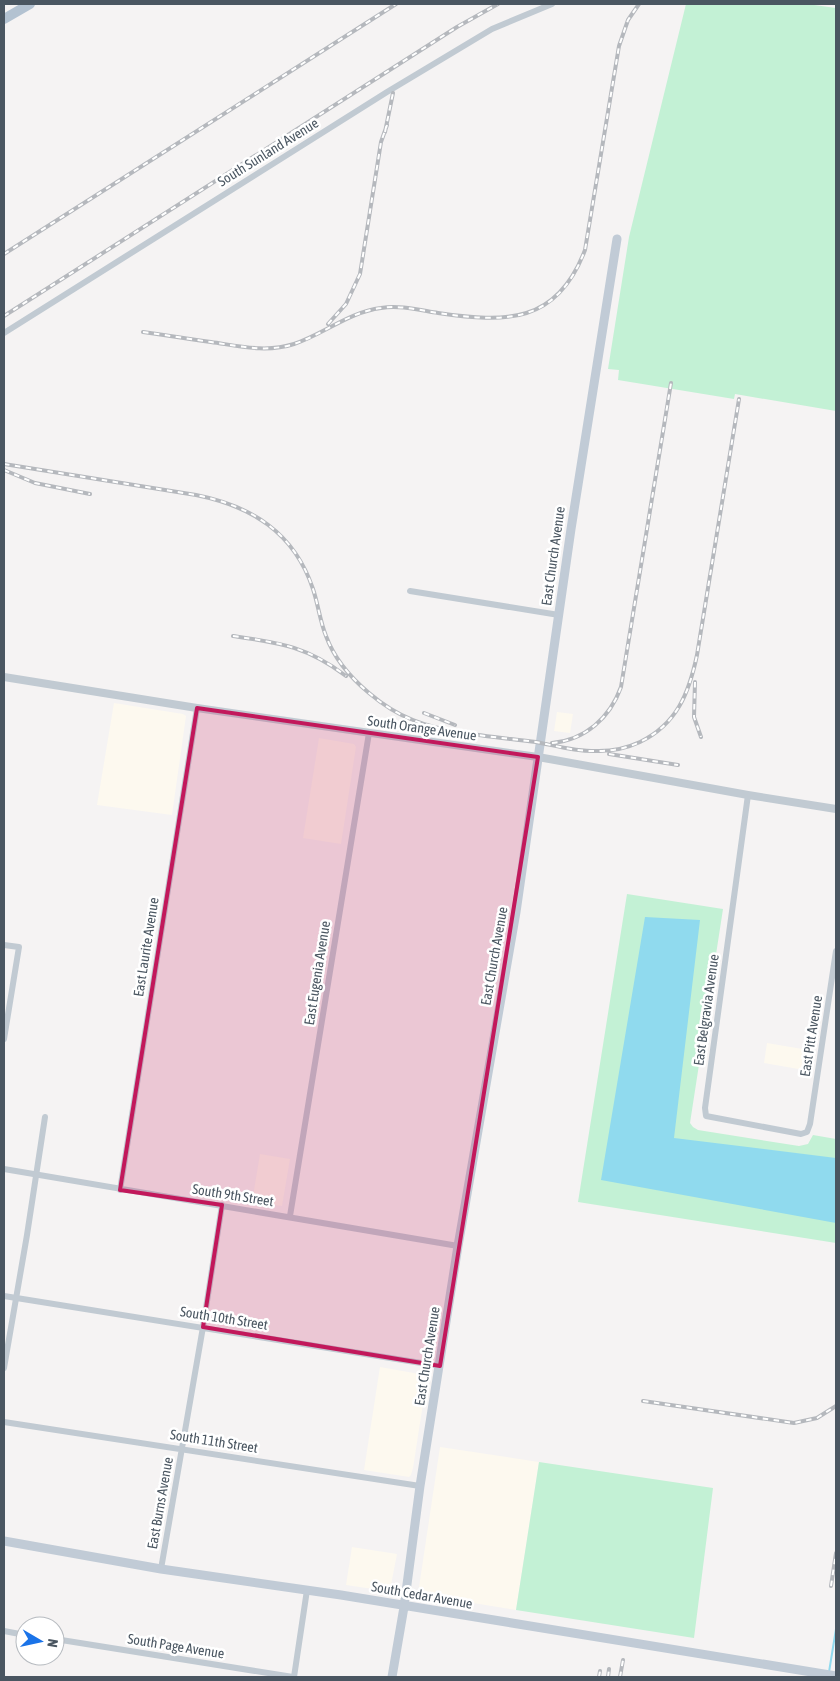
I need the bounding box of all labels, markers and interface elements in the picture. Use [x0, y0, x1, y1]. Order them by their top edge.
street label: South Sunland Avenue [215, 115, 321, 189]
street label: East Church Avenue [538, 505, 568, 607]
street label: South Orange Avenue [366, 712, 478, 744]
street label: East Laurite Avenue [130, 896, 162, 998]
street label: East Church Avenue [477, 905, 511, 1007]
street label: East Eugenia Avenue [301, 920, 333, 1026]
street label: East Belgravia Avenue [690, 953, 722, 1067]
street label: East Pitt Avenue [797, 994, 825, 1078]
street label: South 9th Street [191, 1181, 275, 1209]
street label: South 10th Street [179, 1303, 269, 1333]
street label: East Church Avenue [411, 1305, 443, 1407]
street label: South 11th Street [169, 1426, 259, 1456]
street label: East Burns Avenue [144, 1456, 176, 1550]
street label: South Cedar Avenue [370, 1578, 474, 1612]
north arrow [15, 1616, 65, 1666]
street label: South Page Avenue [126, 1630, 226, 1662]
text: N [44, 1638, 61, 1648]

